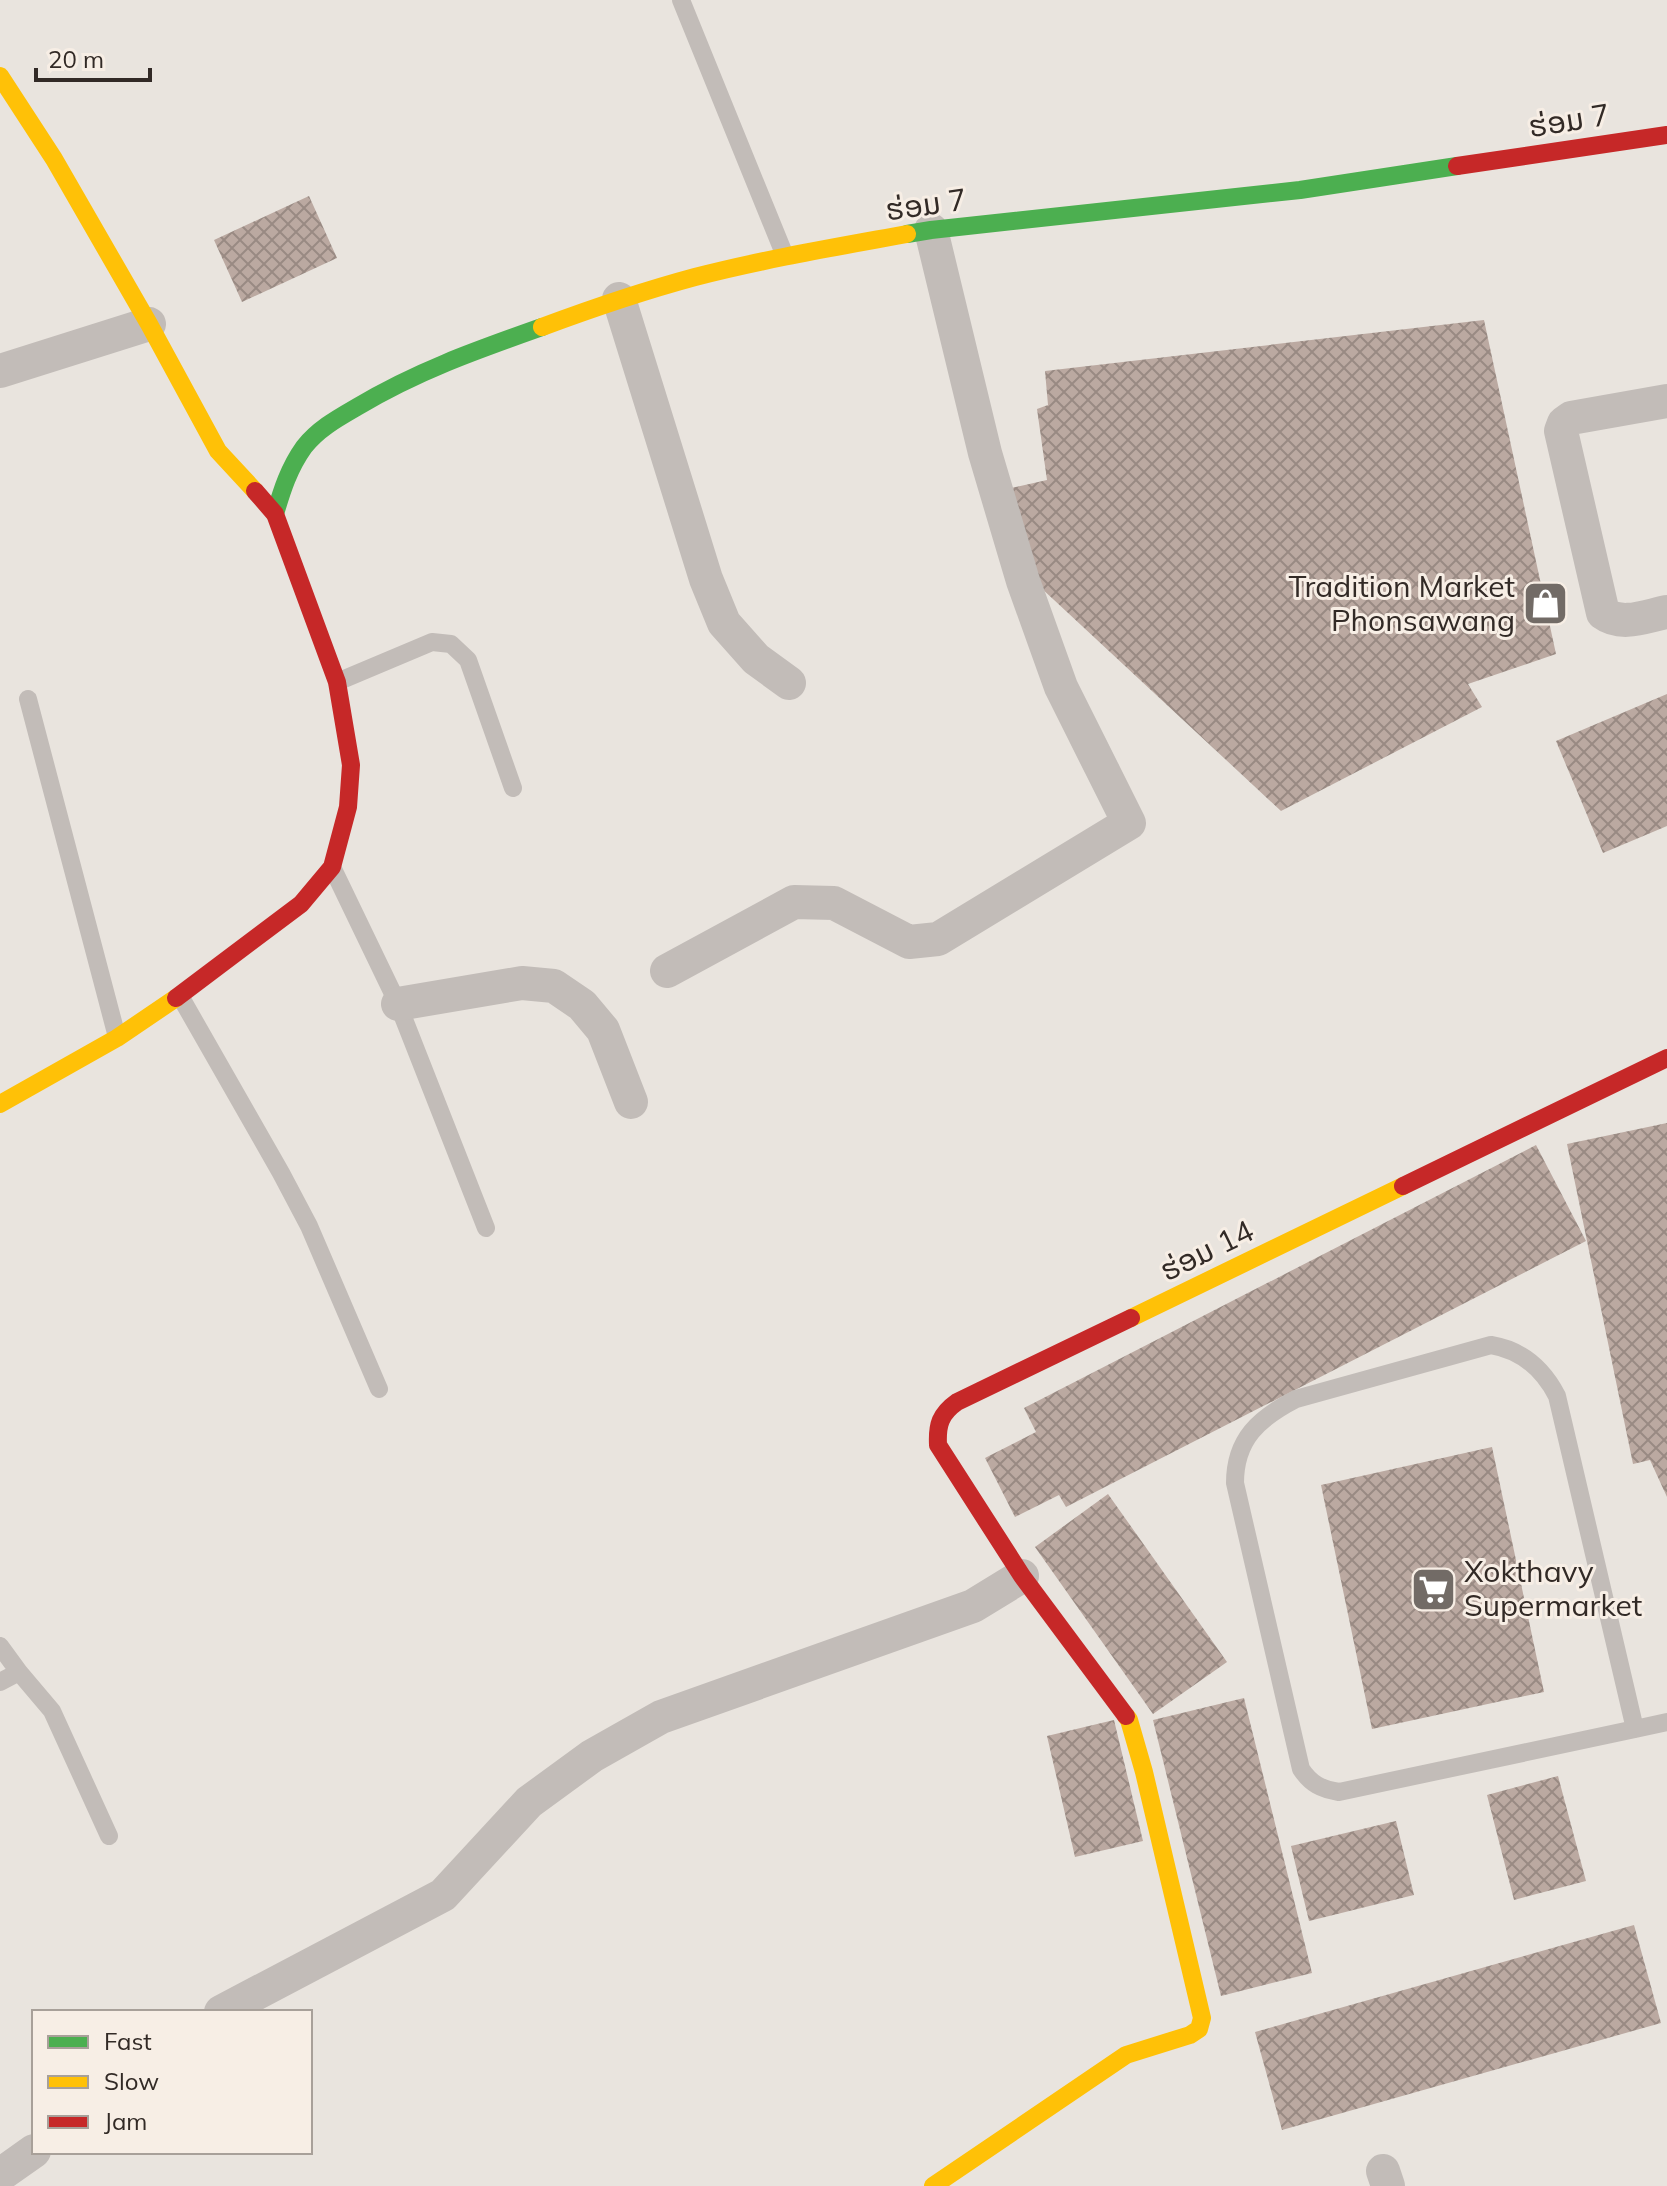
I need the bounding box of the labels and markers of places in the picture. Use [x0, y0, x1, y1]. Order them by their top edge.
place label: Tradition Market Phonsawang [1289, 567, 1515, 639]
shop icon: Tradition Market Phonsawang [1522, 580, 1570, 628]
place label: Xokthavy Supermarket [1464, 1552, 1642, 1624]
supermarket icon: Xokthavy Supermarket [1409, 1565, 1457, 1613]

